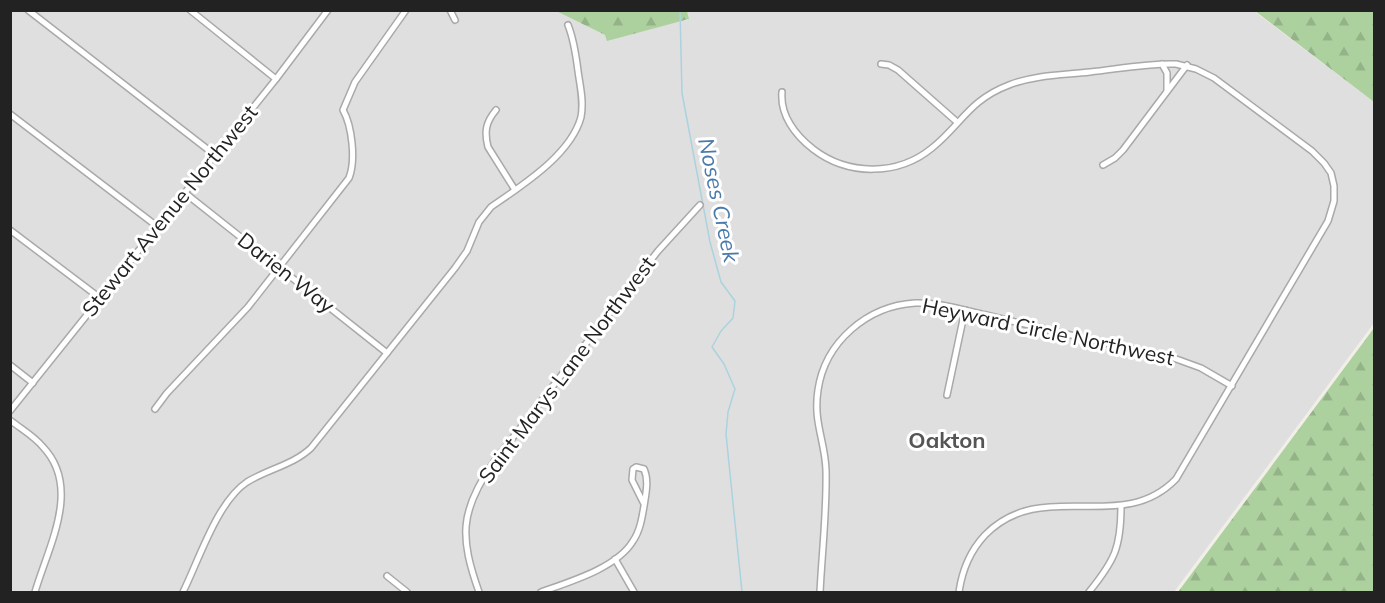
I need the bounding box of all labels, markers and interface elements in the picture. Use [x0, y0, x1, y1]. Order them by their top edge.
street label: Stewart Avenue Northwest [76, 99, 263, 321]
water label: Noses Creek [692, 135, 746, 266]
street label: Darien Way [233, 226, 340, 318]
street label: Saint Marys Lane Northwest [472, 251, 660, 488]
street label: Heyward Circle Northwest [920, 292, 1176, 370]
district label: Oakton [908, 426, 986, 454]

